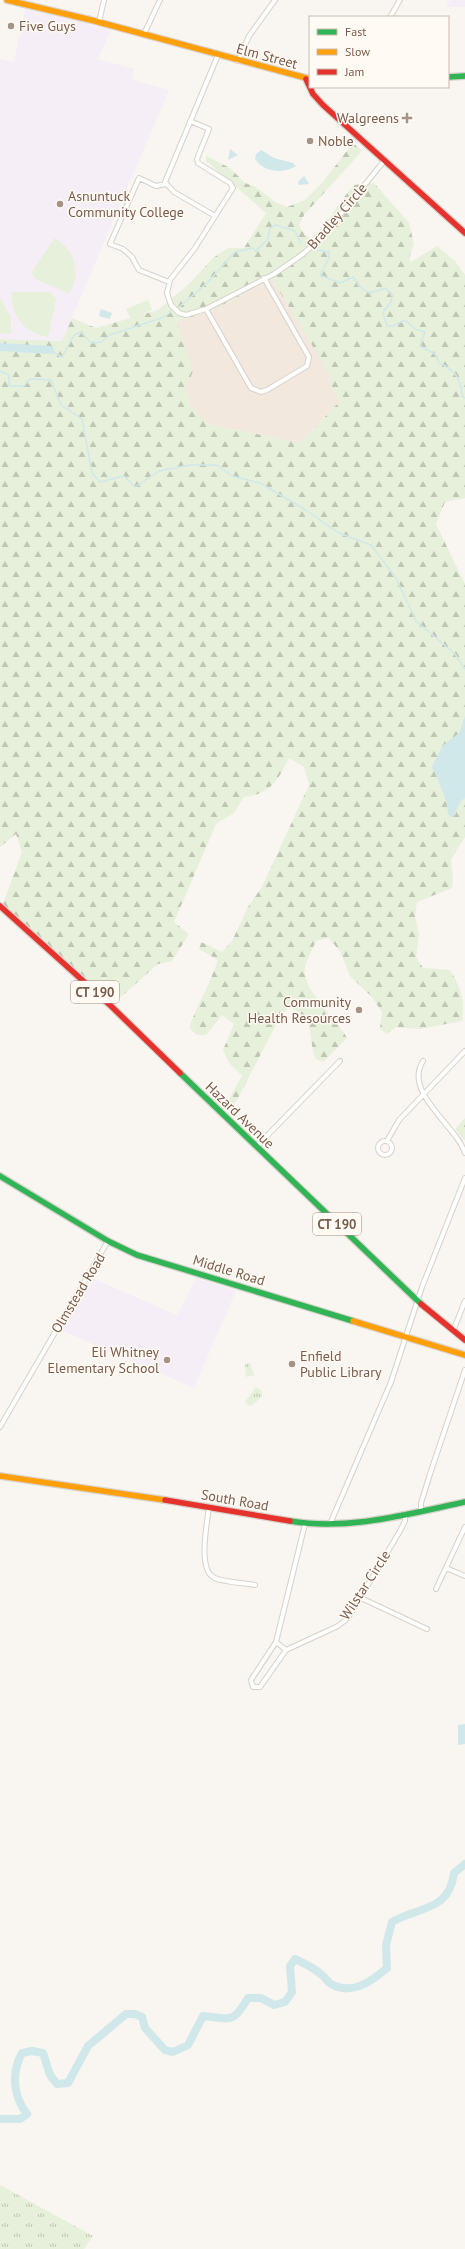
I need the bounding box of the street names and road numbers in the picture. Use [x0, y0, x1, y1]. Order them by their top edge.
street label: Elm Street [235, 39, 300, 73]
street label: Bradley Circle [303, 179, 371, 253]
road number: CT 190 [71, 981, 119, 1003]
street label: Hazard Avenue [202, 1078, 278, 1152]
road number: CT 190 [313, 1213, 361, 1235]
street label: Olmstead Road [47, 1250, 109, 1336]
street label: Middle Road [191, 1251, 267, 1289]
street label: South Road [200, 1485, 270, 1515]
street label: Wilstar Circle [336, 1547, 394, 1623]

